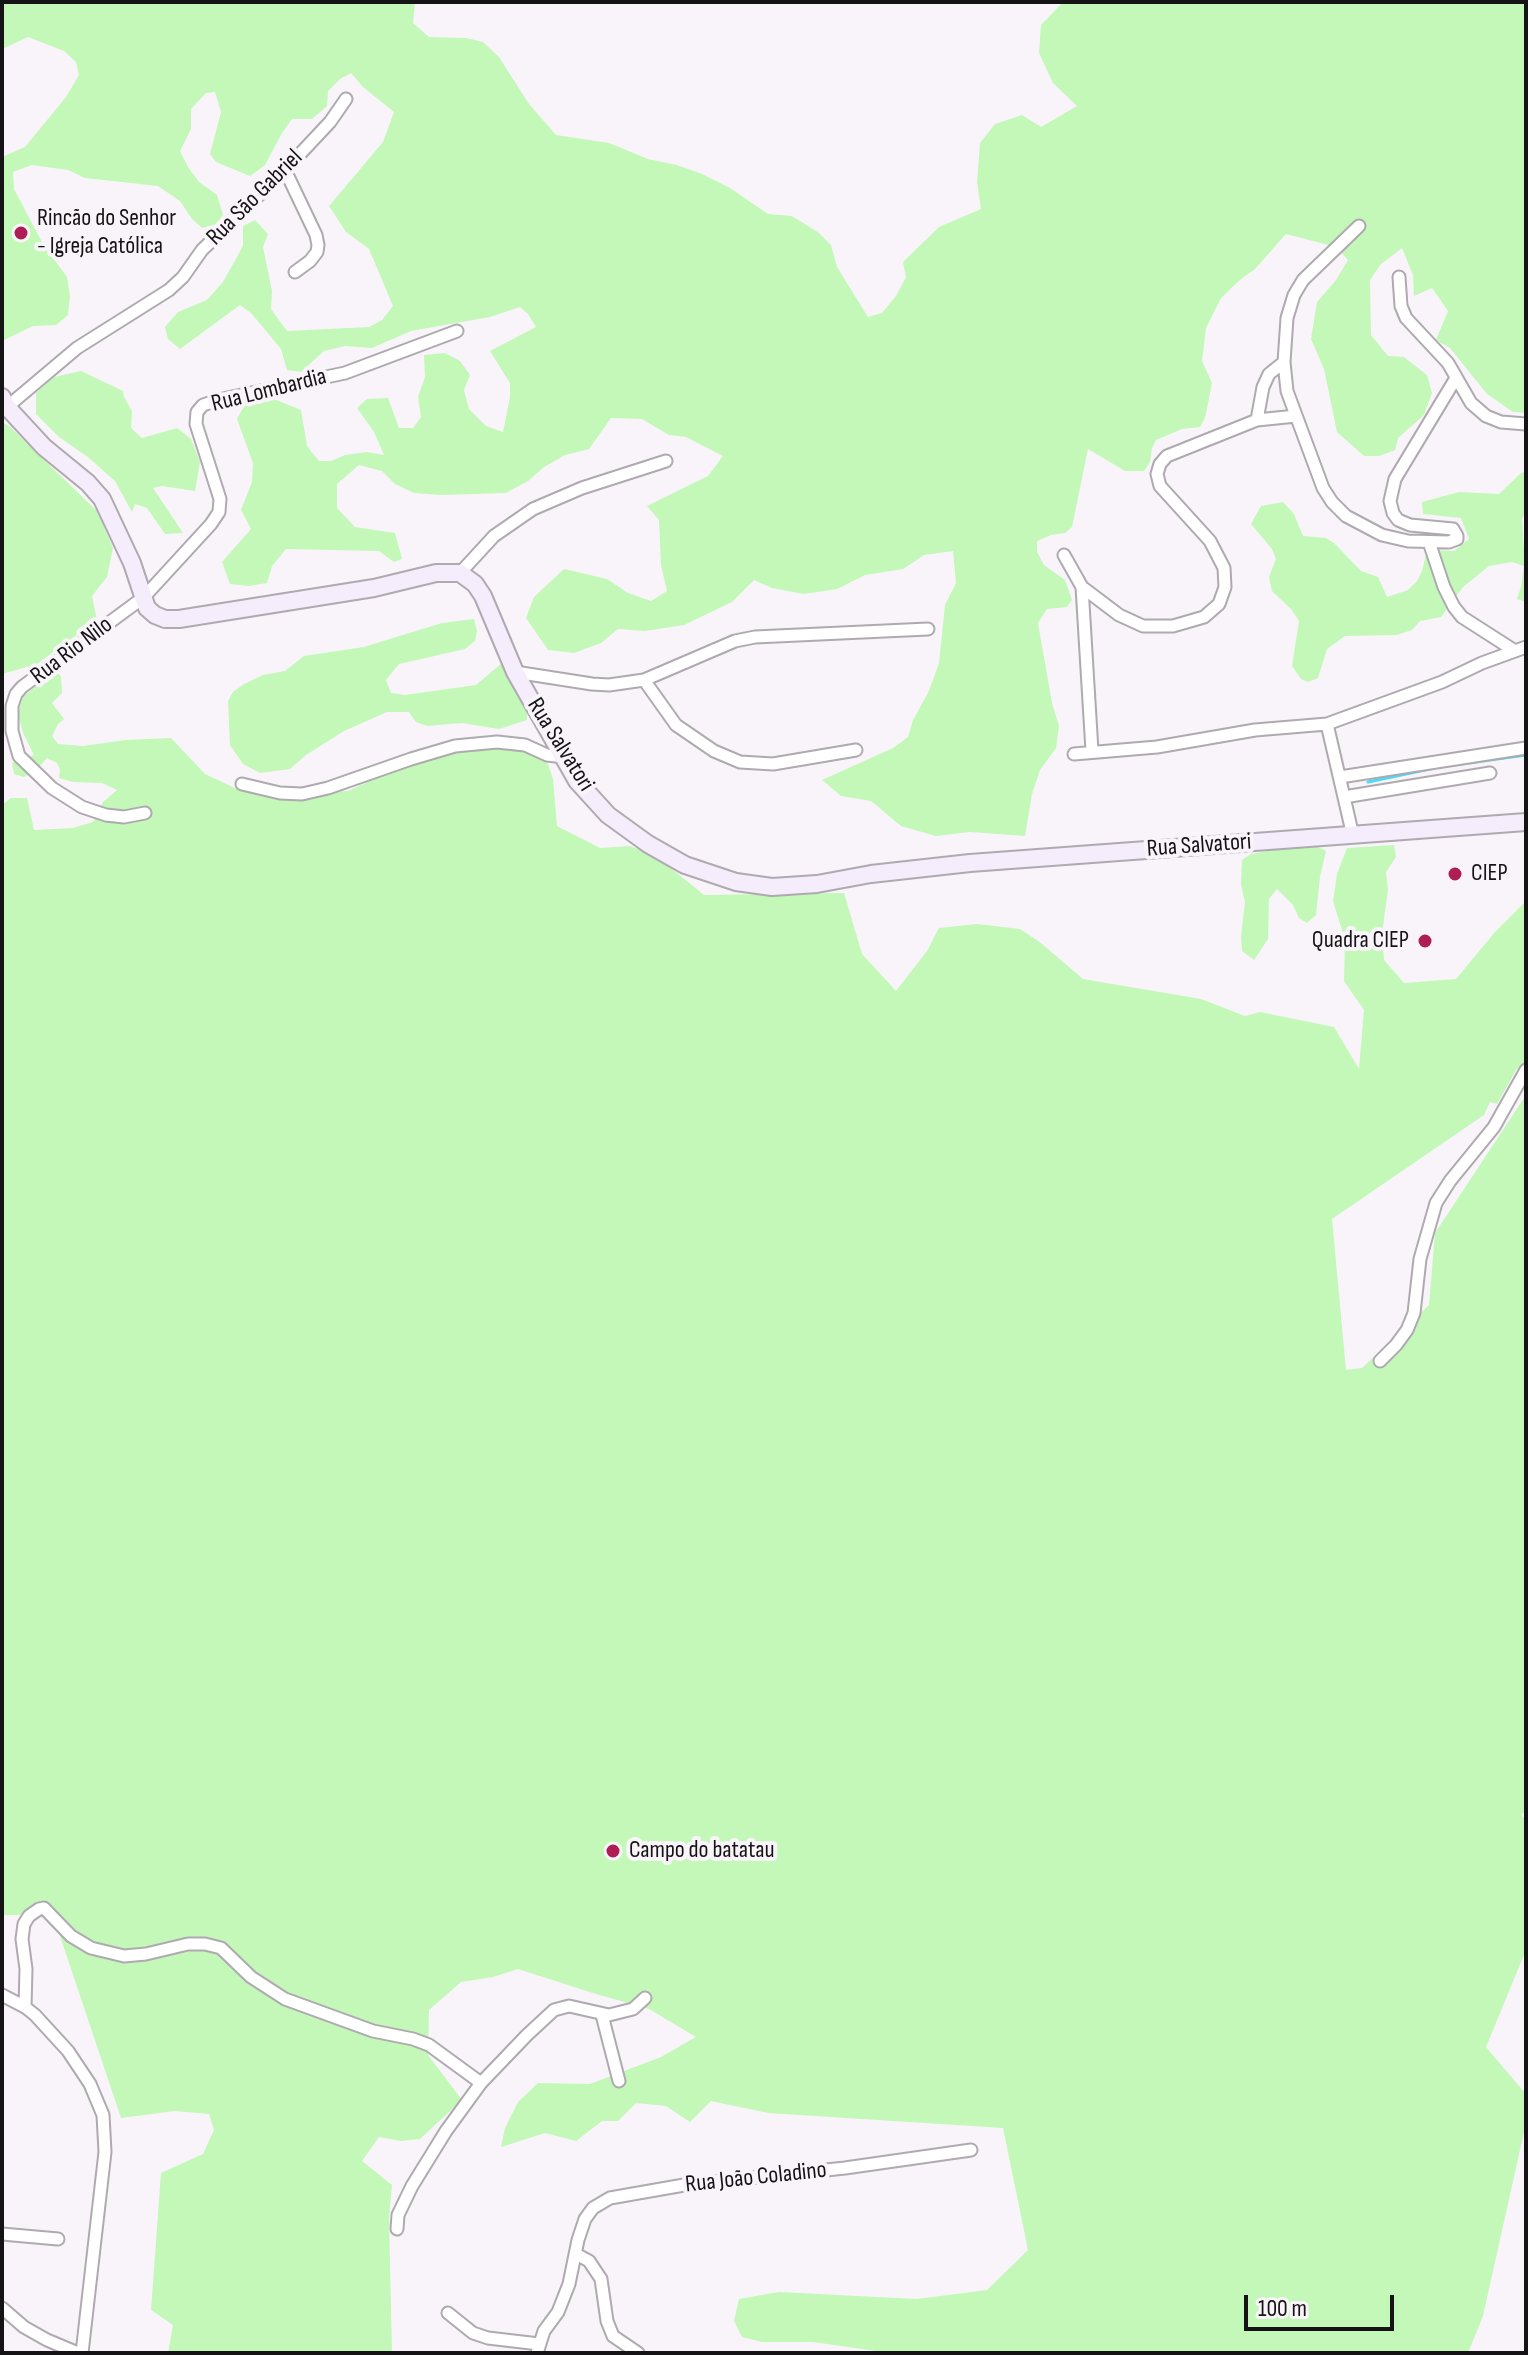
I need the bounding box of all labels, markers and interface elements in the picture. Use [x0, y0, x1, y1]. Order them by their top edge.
street label: Rua São Gabriel [201, 144, 309, 252]
place label: Rincão do Senhor - Igreja Católica [37, 205, 176, 261]
marker: Rincão do Senhor - Igreja Católica [12, 224, 30, 242]
street label: Rua Lombardia [208, 363, 330, 419]
street label: Rua Rio Nilo [26, 611, 118, 691]
street label: Rua Salvatori [520, 693, 600, 797]
street label: Rua Salvatori [1146, 828, 1252, 864]
place label: CIEP [1471, 860, 1508, 888]
marker: CIEP [1446, 865, 1464, 883]
place label: Quadra CIEP [1312, 927, 1409, 955]
marker: Quadra CIEP [1416, 932, 1434, 950]
place label: Campo do batatau [629, 1837, 774, 1865]
marker: Campo do batatau [604, 1842, 622, 1860]
street label: Rua João Coladino [684, 2156, 828, 2200]
scale bar [1248, 2279, 1398, 2329]
text: 100 m [1258, 2294, 1307, 2323]

